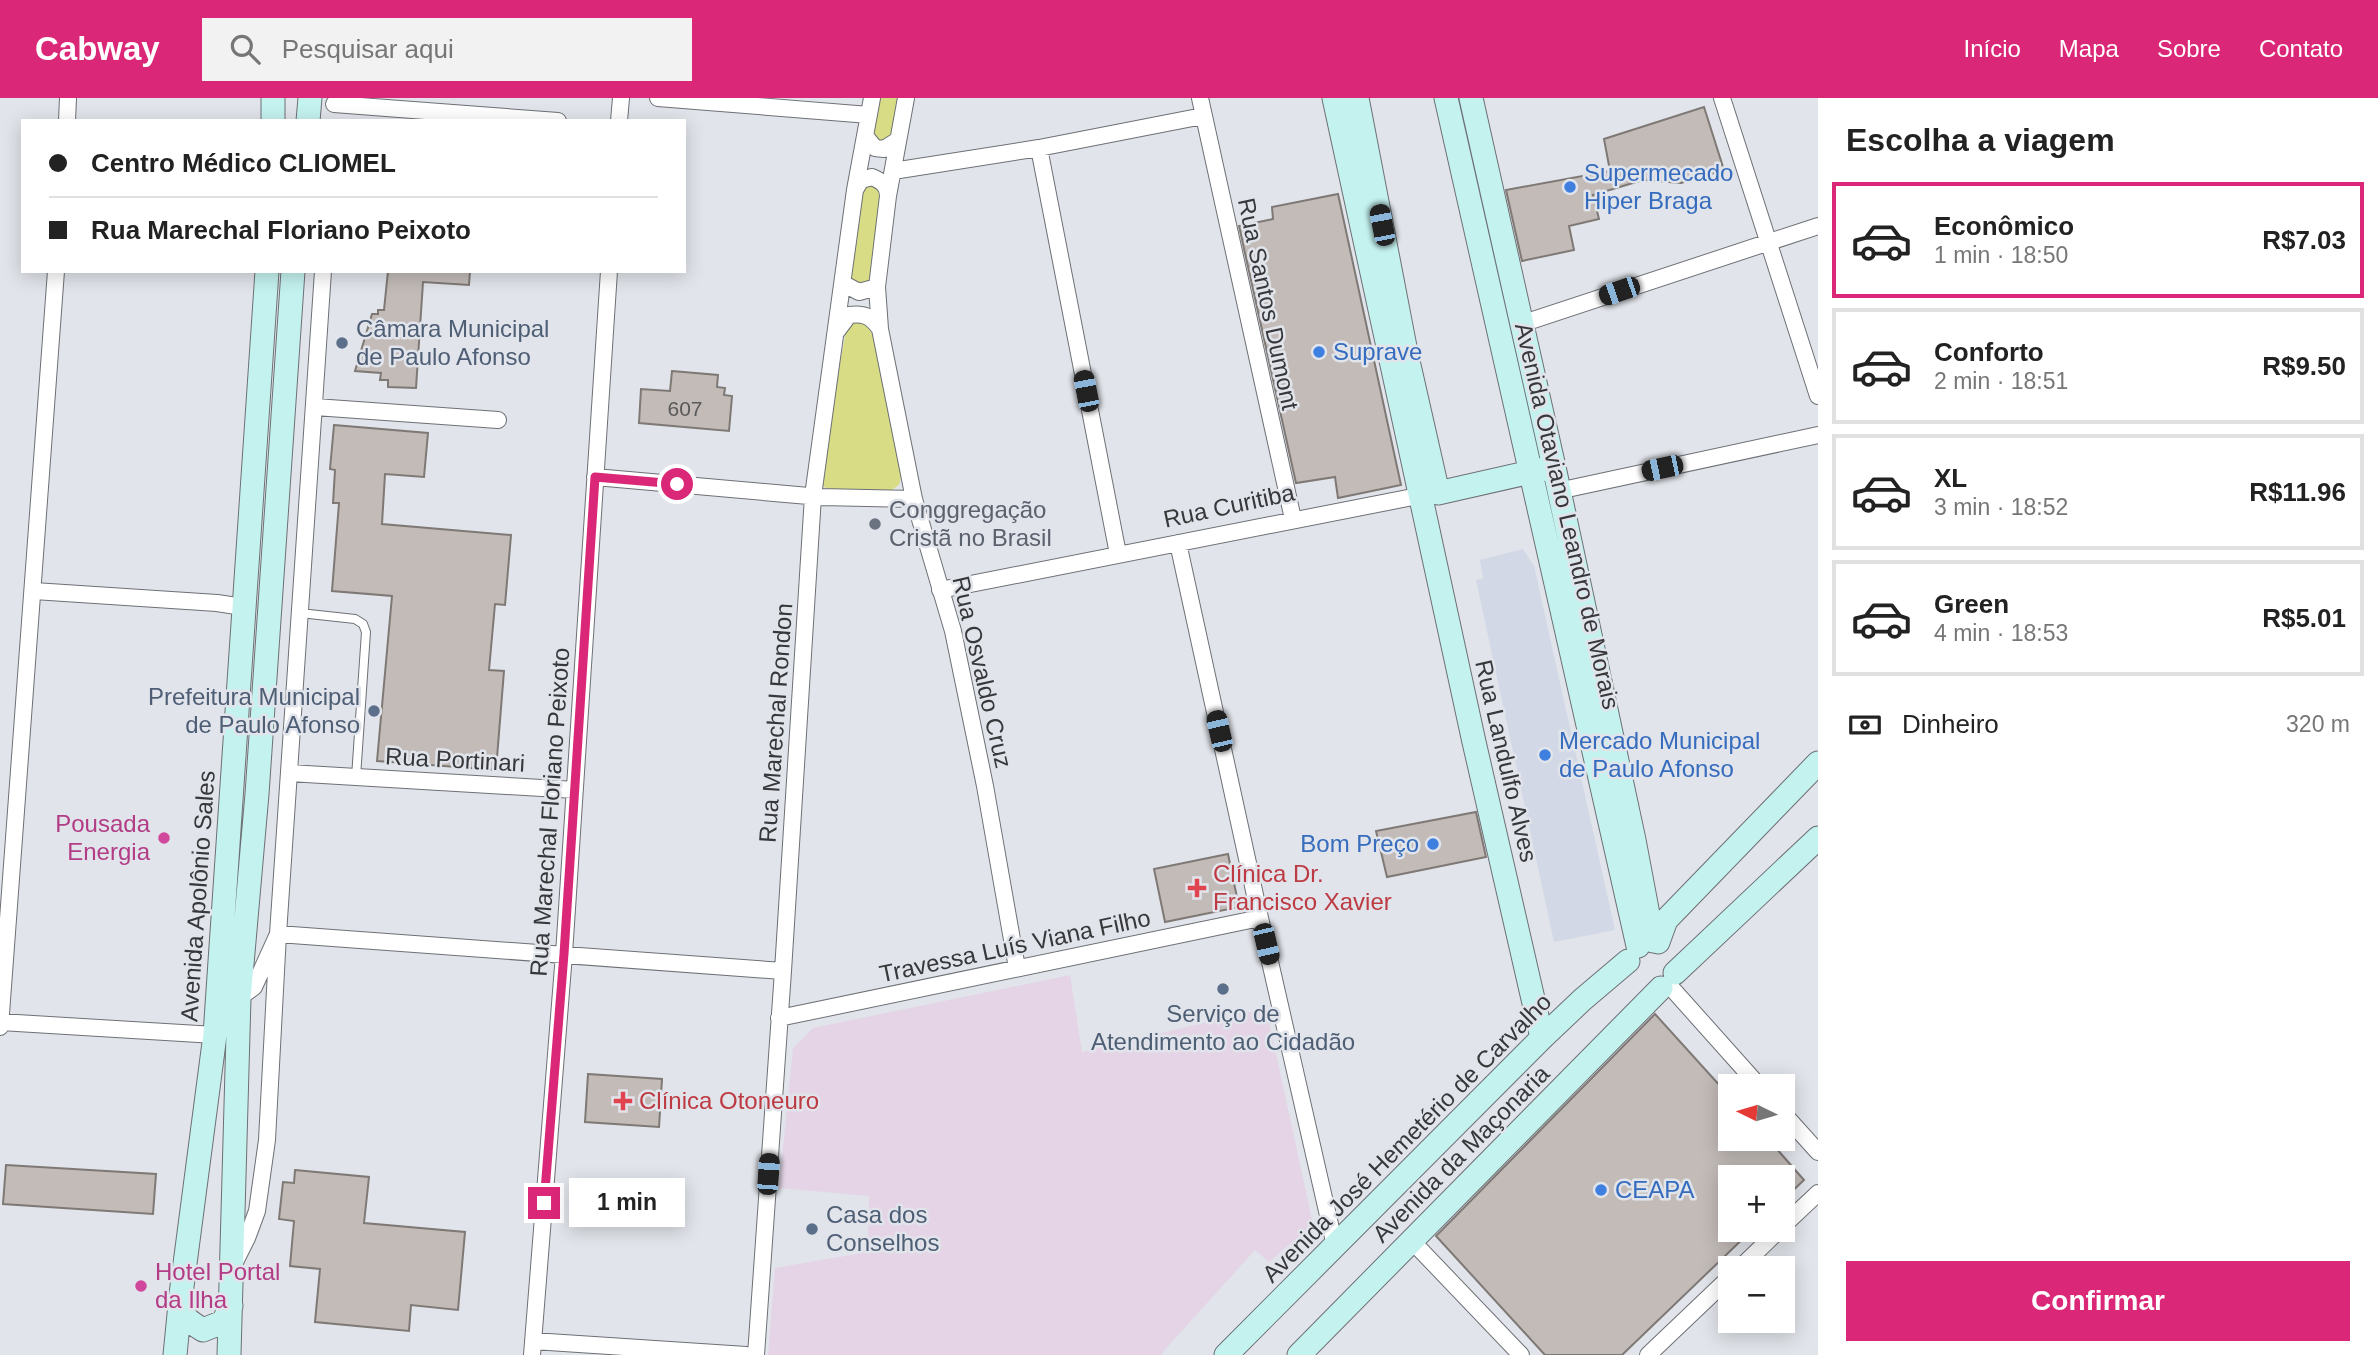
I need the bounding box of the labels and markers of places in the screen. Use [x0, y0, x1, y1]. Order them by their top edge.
place label: Supermecado Hiper Braga [1584, 159, 1733, 214]
marker: Supermecado Hiper Braga [1562, 179, 1578, 195]
place label: Câmara Municipal de Paulo Afonso [356, 315, 549, 370]
marker: Câmara Municipal de Paulo Afonso [334, 335, 350, 351]
place label: Suprave [1333, 338, 1422, 365]
marker: Suprave [1311, 344, 1327, 360]
place label: Conggregação Cristã no Brasil [889, 496, 1052, 551]
marker: Conggregação Cristã no Brasil [867, 516, 883, 532]
place label: Prefeitura Municipal de Paulo Afonso [148, 683, 360, 738]
marker: Prefeitura Municipal de Paulo Afonso [366, 703, 382, 719]
place label: Mercado Municipal de Paulo Afonso [1559, 727, 1760, 782]
marker: Mercado Municipal de Paulo Afonso [1537, 747, 1553, 763]
place label: Pousada Energia [55, 810, 151, 865]
marker: Pousada Energia [156, 830, 172, 846]
place label: Bom Preço [1300, 830, 1419, 857]
marker: Bom Preço [1425, 836, 1441, 852]
place label: Clínica Dr. Francisco Xavier [1213, 860, 1392, 915]
marker: Clínica Dr. Francisco Xavier [1187, 878, 1207, 898]
marker: Serviço de Atendimento ao Cidadão [1215, 981, 1231, 997]
place label: Serviço de Atendimento ao Cidadão [1091, 1000, 1355, 1055]
place label: Clínica Otoneuro [639, 1087, 819, 1114]
marker: Clínica Otoneuro [613, 1091, 633, 1111]
place label: CEAPA [1615, 1176, 1695, 1203]
marker: CEAPA [1593, 1182, 1609, 1198]
place label: Casa dos Conselhos [826, 1201, 939, 1256]
marker: Casa dos Conselhos [804, 1221, 820, 1237]
place label: Hotel Portal da Ilha [155, 1258, 280, 1313]
marker: Hotel Portal da Ilha [133, 1278, 149, 1294]

